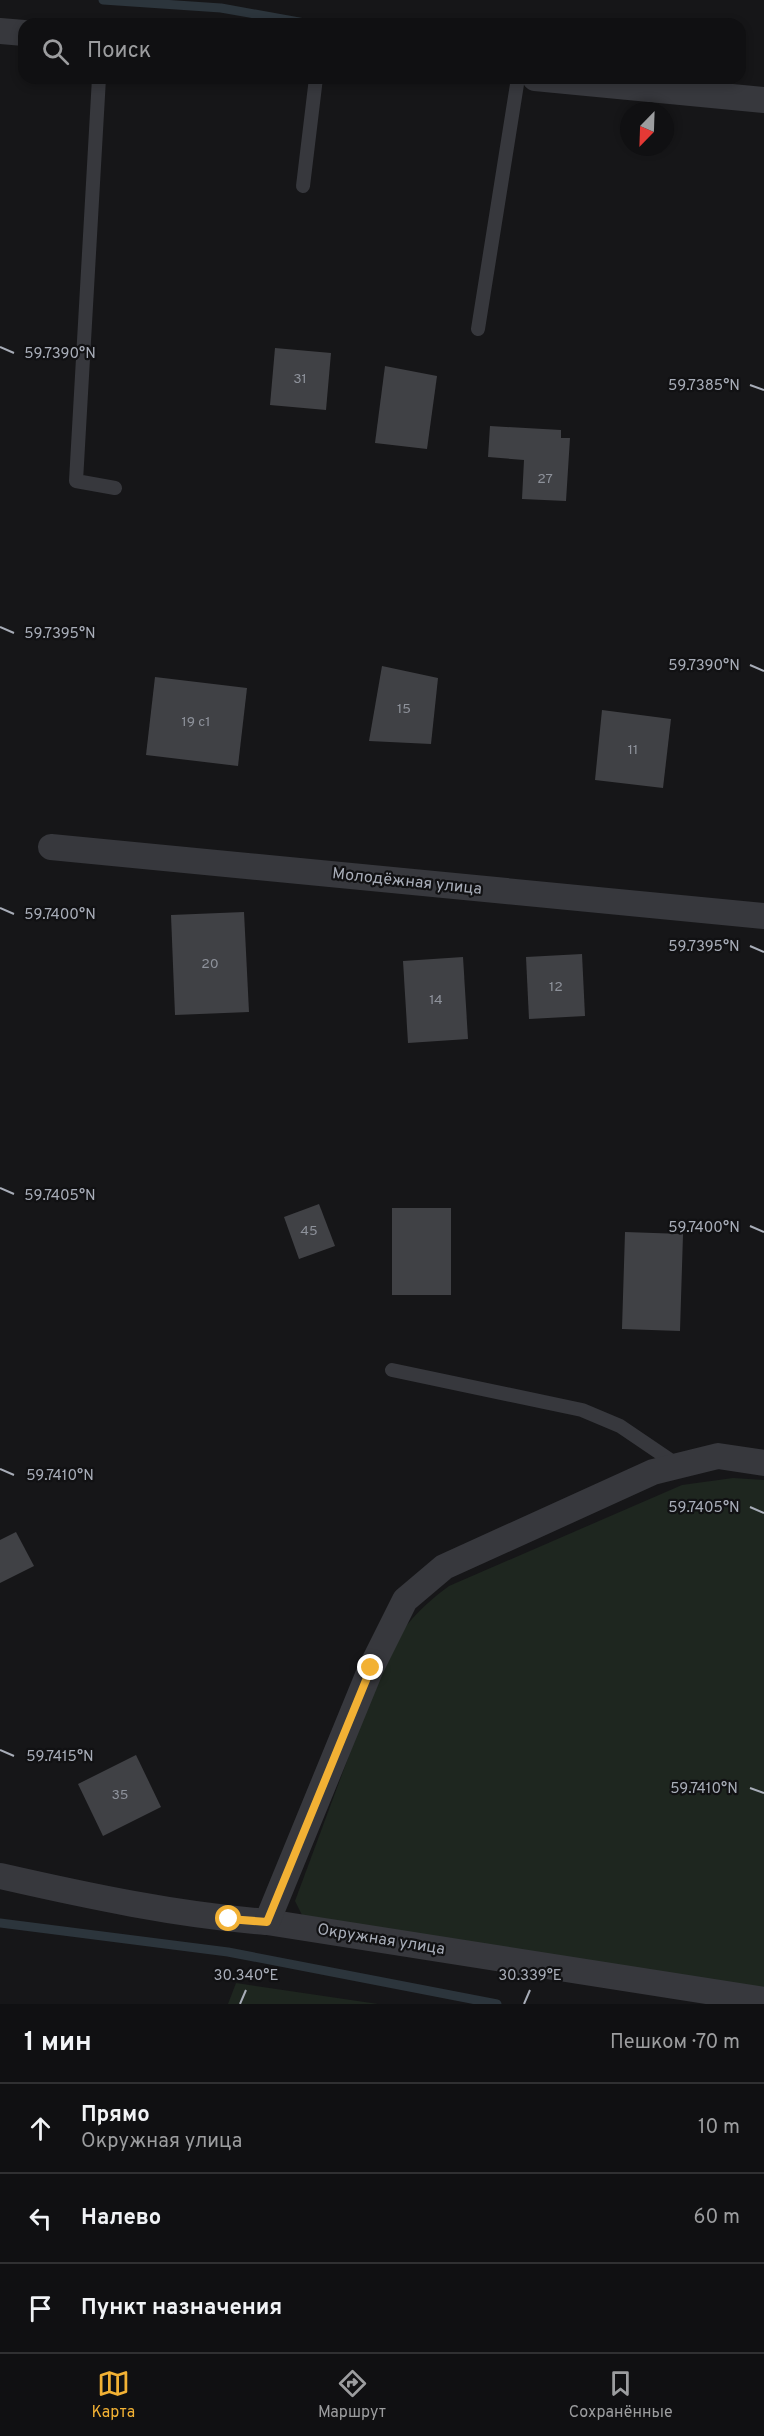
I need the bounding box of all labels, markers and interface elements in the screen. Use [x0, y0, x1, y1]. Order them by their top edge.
search box [18, 18, 746, 84]
icon: search [39, 35, 72, 68]
text: Поиск [87, 38, 151, 65]
north arrow [620, 102, 674, 156]
text: 59.7390°N [24, 345, 96, 364]
house number: 31 [293, 371, 307, 388]
text: 59.7385°N [668, 377, 740, 396]
house number: 27 [537, 471, 553, 488]
text: 59.7395°N [24, 625, 96, 644]
text: 59.7390°N [668, 657, 740, 676]
house number: 15 [397, 701, 411, 718]
house number: 19 с1 [181, 714, 211, 731]
house number: 11 [628, 742, 638, 759]
street label: Молодёжная улица [331, 864, 483, 900]
text: 59.7400°N [24, 906, 96, 925]
text: 59.7395°N [668, 938, 740, 957]
house number: 20 [201, 956, 219, 973]
house number: 12 [549, 979, 563, 996]
house number: 14 [429, 992, 443, 1009]
text: 59.7405°N [24, 1187, 96, 1206]
text: 59.7400°N [668, 1219, 740, 1238]
house number: 45 [300, 1223, 318, 1240]
text: 59.7410°N [26, 1467, 94, 1486]
text: 59.7405°N [668, 1499, 740, 1518]
route end [357, 1654, 383, 1680]
text: 59.7415°N [26, 1748, 94, 1767]
text: 59.7410°N [670, 1780, 738, 1799]
house number: 35 [111, 1787, 129, 1804]
route start [215, 1905, 241, 1931]
street label: Окружная улица [316, 1920, 446, 1960]
text: 30.340°E [214, 1967, 279, 1986]
text: 30.339°E [498, 1967, 562, 1986]
text: 1 мин [24, 2027, 92, 2060]
text: Пешком · 70 m [610, 2030, 740, 2056]
text: Прямо [81, 2102, 150, 2129]
icon: ahead [24, 2112, 57, 2145]
text: 10 m [698, 2115, 740, 2141]
text: Окружная улица [81, 2129, 242, 2155]
icon: left [24, 2202, 57, 2235]
text: Налево [81, 2205, 161, 2232]
text: 60 m [694, 2205, 740, 2231]
icon: arrive [24, 2292, 57, 2325]
text: Пункт назначения [81, 2295, 282, 2322]
tab: Карта [91, 2367, 135, 2423]
tab: Маршрут [318, 2367, 386, 2423]
tab: Сохранённые [569, 2367, 673, 2423]

